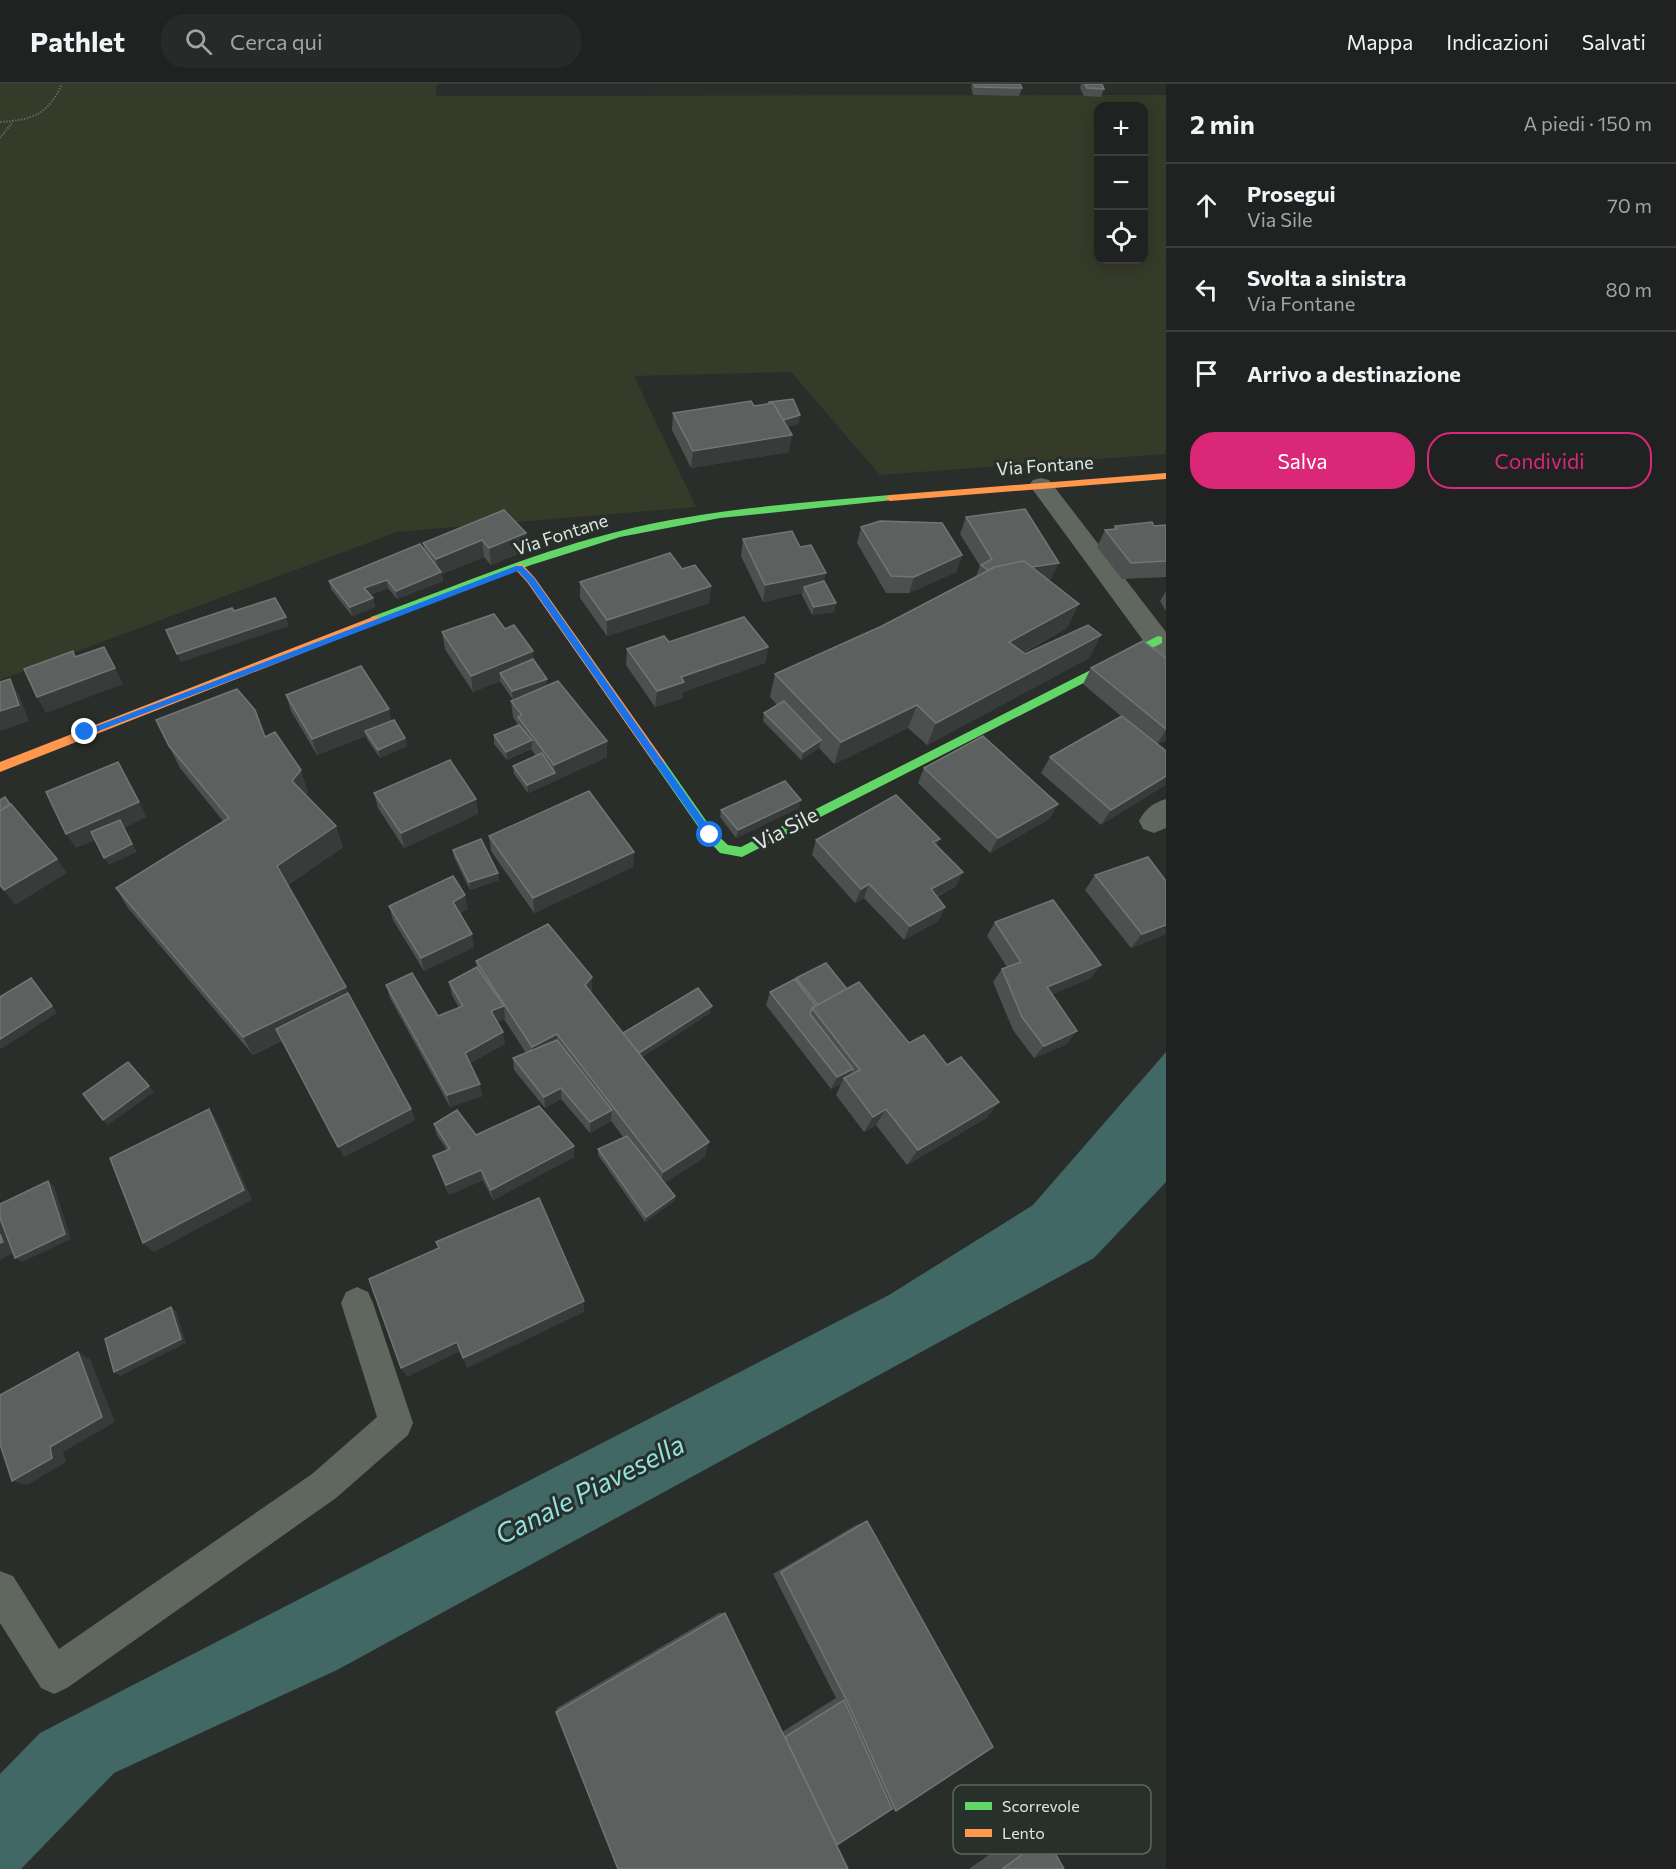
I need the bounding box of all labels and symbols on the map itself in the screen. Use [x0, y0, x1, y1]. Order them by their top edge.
street label: Via Fontane [996, 451, 1094, 479]
street label: Via Fontane [511, 509, 610, 560]
route end [71, 718, 97, 744]
street label: Via Sile [749, 801, 822, 854]
route start [696, 821, 722, 847]
water label: Canale Piavesella [489, 1427, 690, 1551]
legend [953, 1785, 1151, 1854]
text: Scorrevole [1002, 1796, 1080, 1815]
text: Lento [1002, 1823, 1045, 1842]

